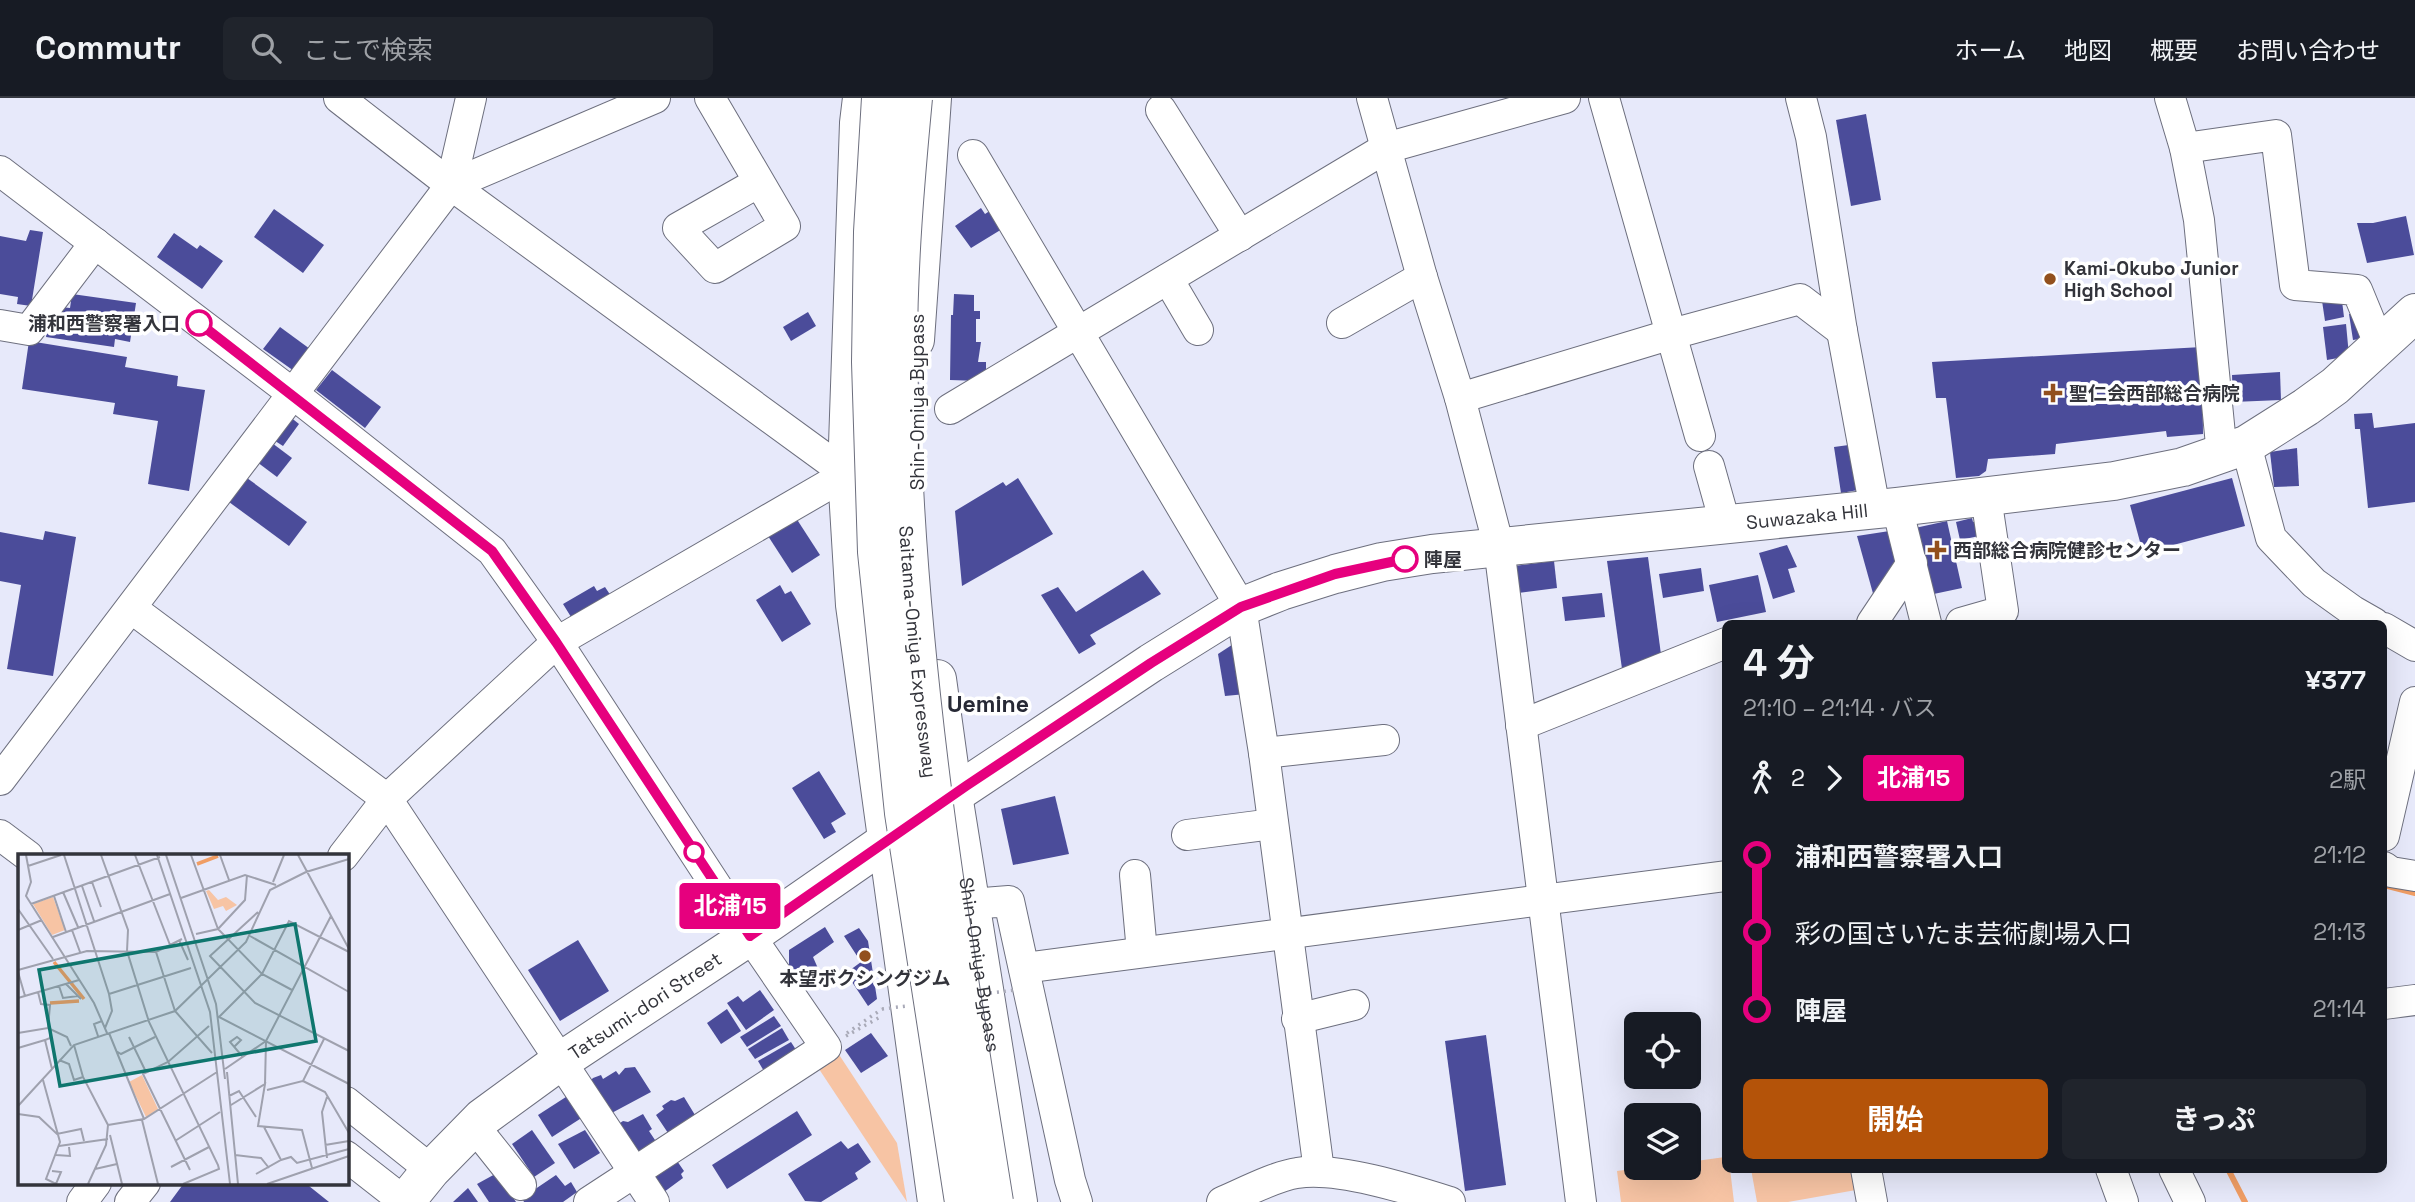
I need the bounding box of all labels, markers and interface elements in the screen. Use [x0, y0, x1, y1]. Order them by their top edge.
search box [223, 17, 713, 80]
text: Commutr [35, 27, 181, 69]
icon: search [247, 29, 285, 67]
text: ここで検索 [303, 33, 433, 67]
text: ホーム [1955, 35, 2026, 66]
text: 地図 [2064, 35, 2112, 66]
text: 概要 [2150, 35, 2198, 66]
text: お問い合わせ [2236, 35, 2380, 66]
place label: Kami-Okubo Junior High School [2064, 256, 2239, 303]
marker: Kami-Okubo Junior High School [2042, 271, 2058, 287]
marker: 浦和西警察署入口 [186, 310, 212, 336]
place label: 浦和西警察署入口 [28, 311, 180, 336]
street label: Shin-Omiya Bypass [905, 314, 930, 490]
place label: 聖仁会西部総合病院 [2069, 381, 2240, 406]
marker: 聖仁会西部総合病院 [2043, 383, 2063, 403]
street label: Suwazaka Hill [1745, 498, 1869, 535]
street label: Saitama-Omiya Expressway [893, 525, 942, 779]
place label: 西部総合病院健診センター [1953, 538, 2181, 563]
marker: 西部総合病院健診センター [1927, 540, 1947, 560]
marker: 陣屋 [1392, 546, 1418, 572]
place label: 陣屋 [1424, 547, 1462, 572]
text: 4 分 [1743, 639, 1815, 687]
text: ¥377 [2305, 663, 2366, 697]
district label: Uemine [947, 689, 1029, 719]
text: 21:10 – 21:14 · バス [1743, 693, 1937, 723]
icon: walk [1743, 759, 1781, 797]
icon: forward [1815, 759, 1853, 797]
text: 北浦15 [1877, 762, 1950, 793]
text: 2 [1791, 763, 1805, 793]
text: 2駅 [2329, 765, 2366, 795]
text: 浦和西警察署入口 [1795, 840, 2003, 874]
text: 21:12 [2313, 840, 2366, 870]
unlabelled marker [684, 842, 704, 862]
inset map [18, 854, 348, 1184]
street label: Shin-Omiya Bypass [953, 876, 1006, 1054]
line badge: 北浦15 [681, 883, 779, 929]
text: 北浦15 [693, 890, 767, 921]
text: 彩の国さいたま芸術劇場入口 [1795, 917, 2132, 951]
text: 21:13 [2313, 917, 2366, 947]
street label: Tatsumi-dori Street [564, 946, 727, 1066]
marker: 本望ボクシングジム [857, 948, 873, 964]
place label: 本望ボクシングジム [779, 966, 951, 991]
text: 陣屋 [1795, 994, 1847, 1028]
text: 21:14 [2313, 994, 2366, 1024]
map controls [1624, 1012, 1701, 1180]
button: locate [1624, 1012, 1701, 1089]
button: 開始 [1743, 1079, 2048, 1159]
button: きっぷ [2062, 1079, 2366, 1159]
button: layers [1624, 1103, 1701, 1180]

